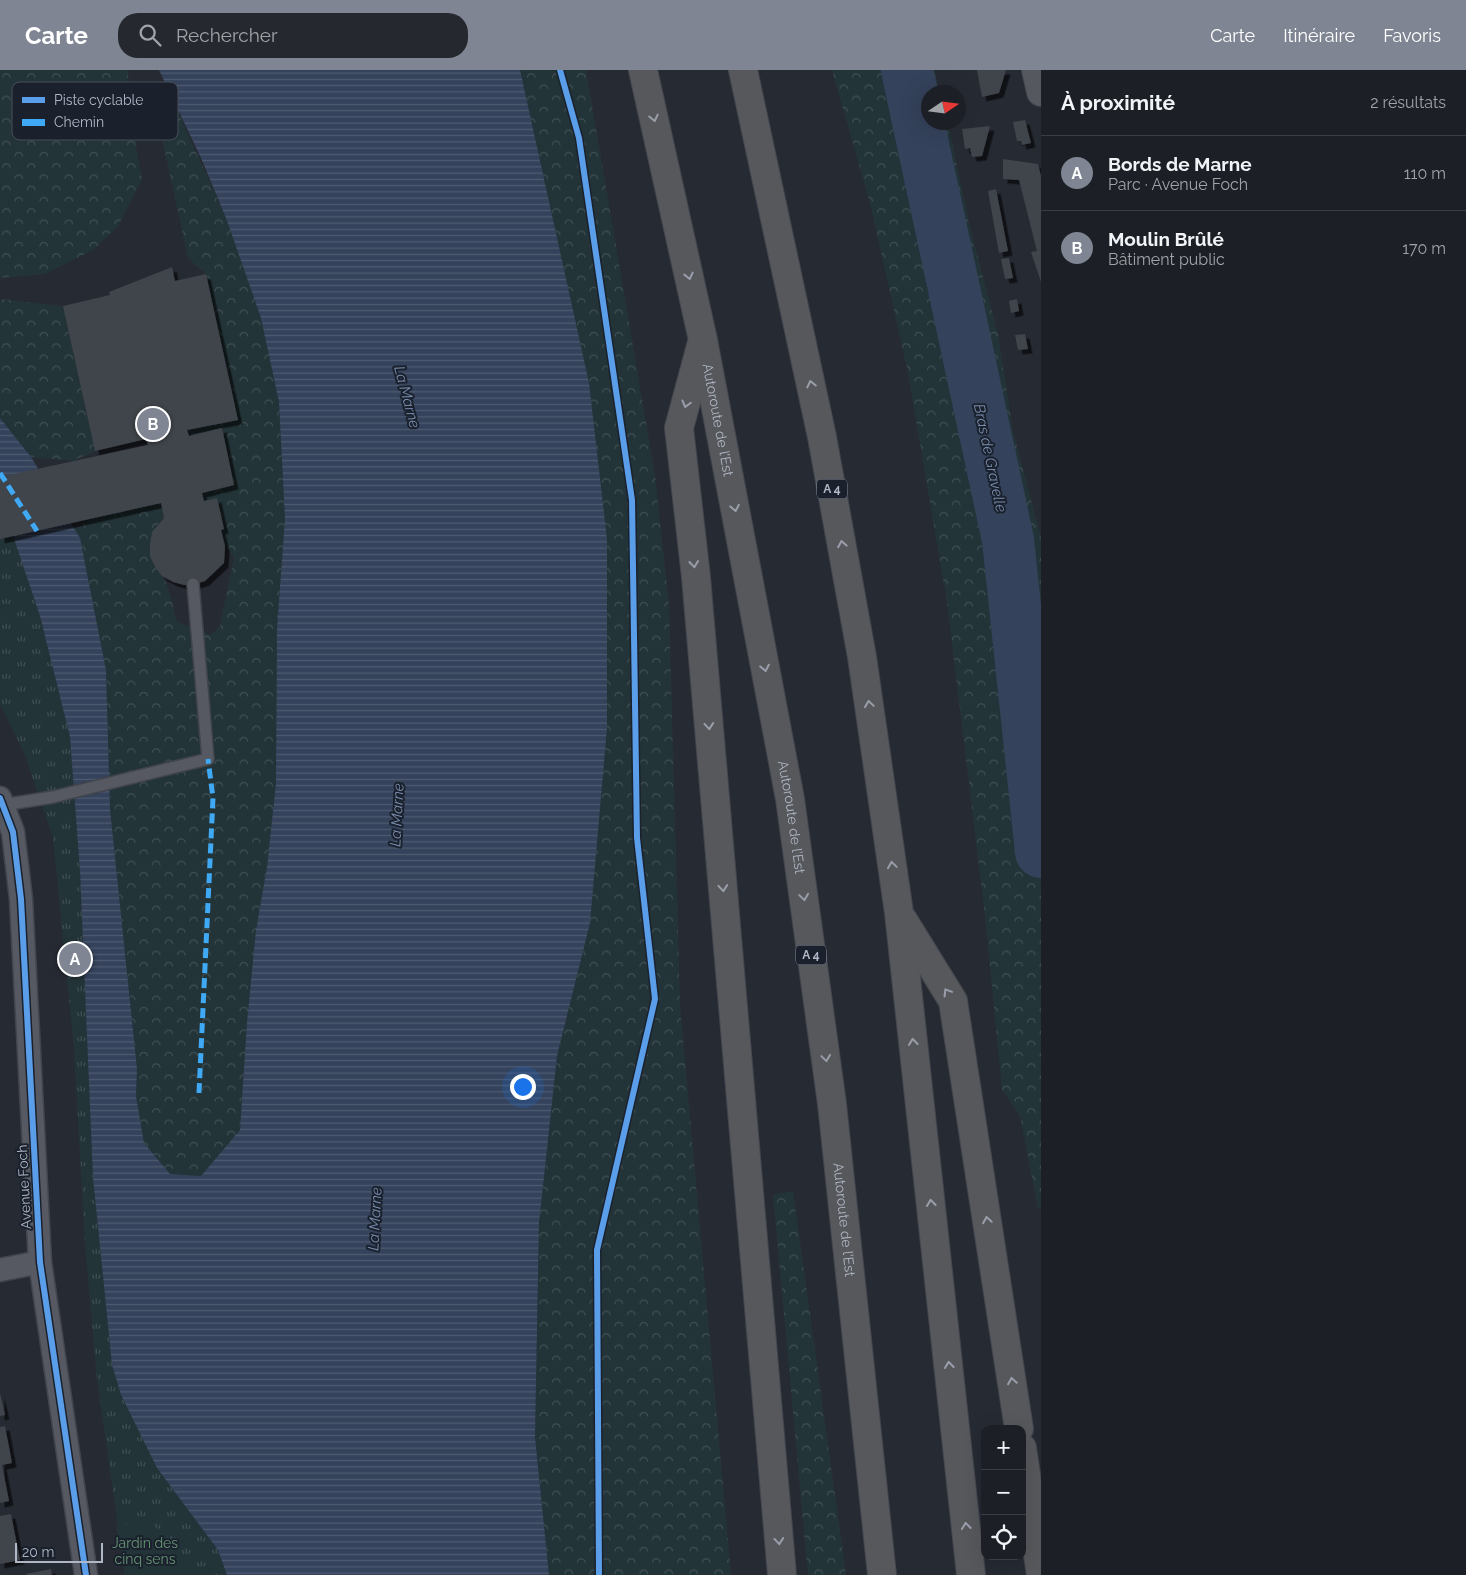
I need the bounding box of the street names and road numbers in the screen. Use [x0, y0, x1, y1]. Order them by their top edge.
street label: Autoroute de l’Est [700, 362, 737, 478]
road number: A 4 [817, 479, 847, 498]
street label: Autoroute de l’Est [775, 759, 808, 875]
road number: A 4 [796, 946, 826, 964]
street label: Avenue Foch [14, 1144, 34, 1230]
street label: Autoroute de l’Est [830, 1162, 858, 1278]

